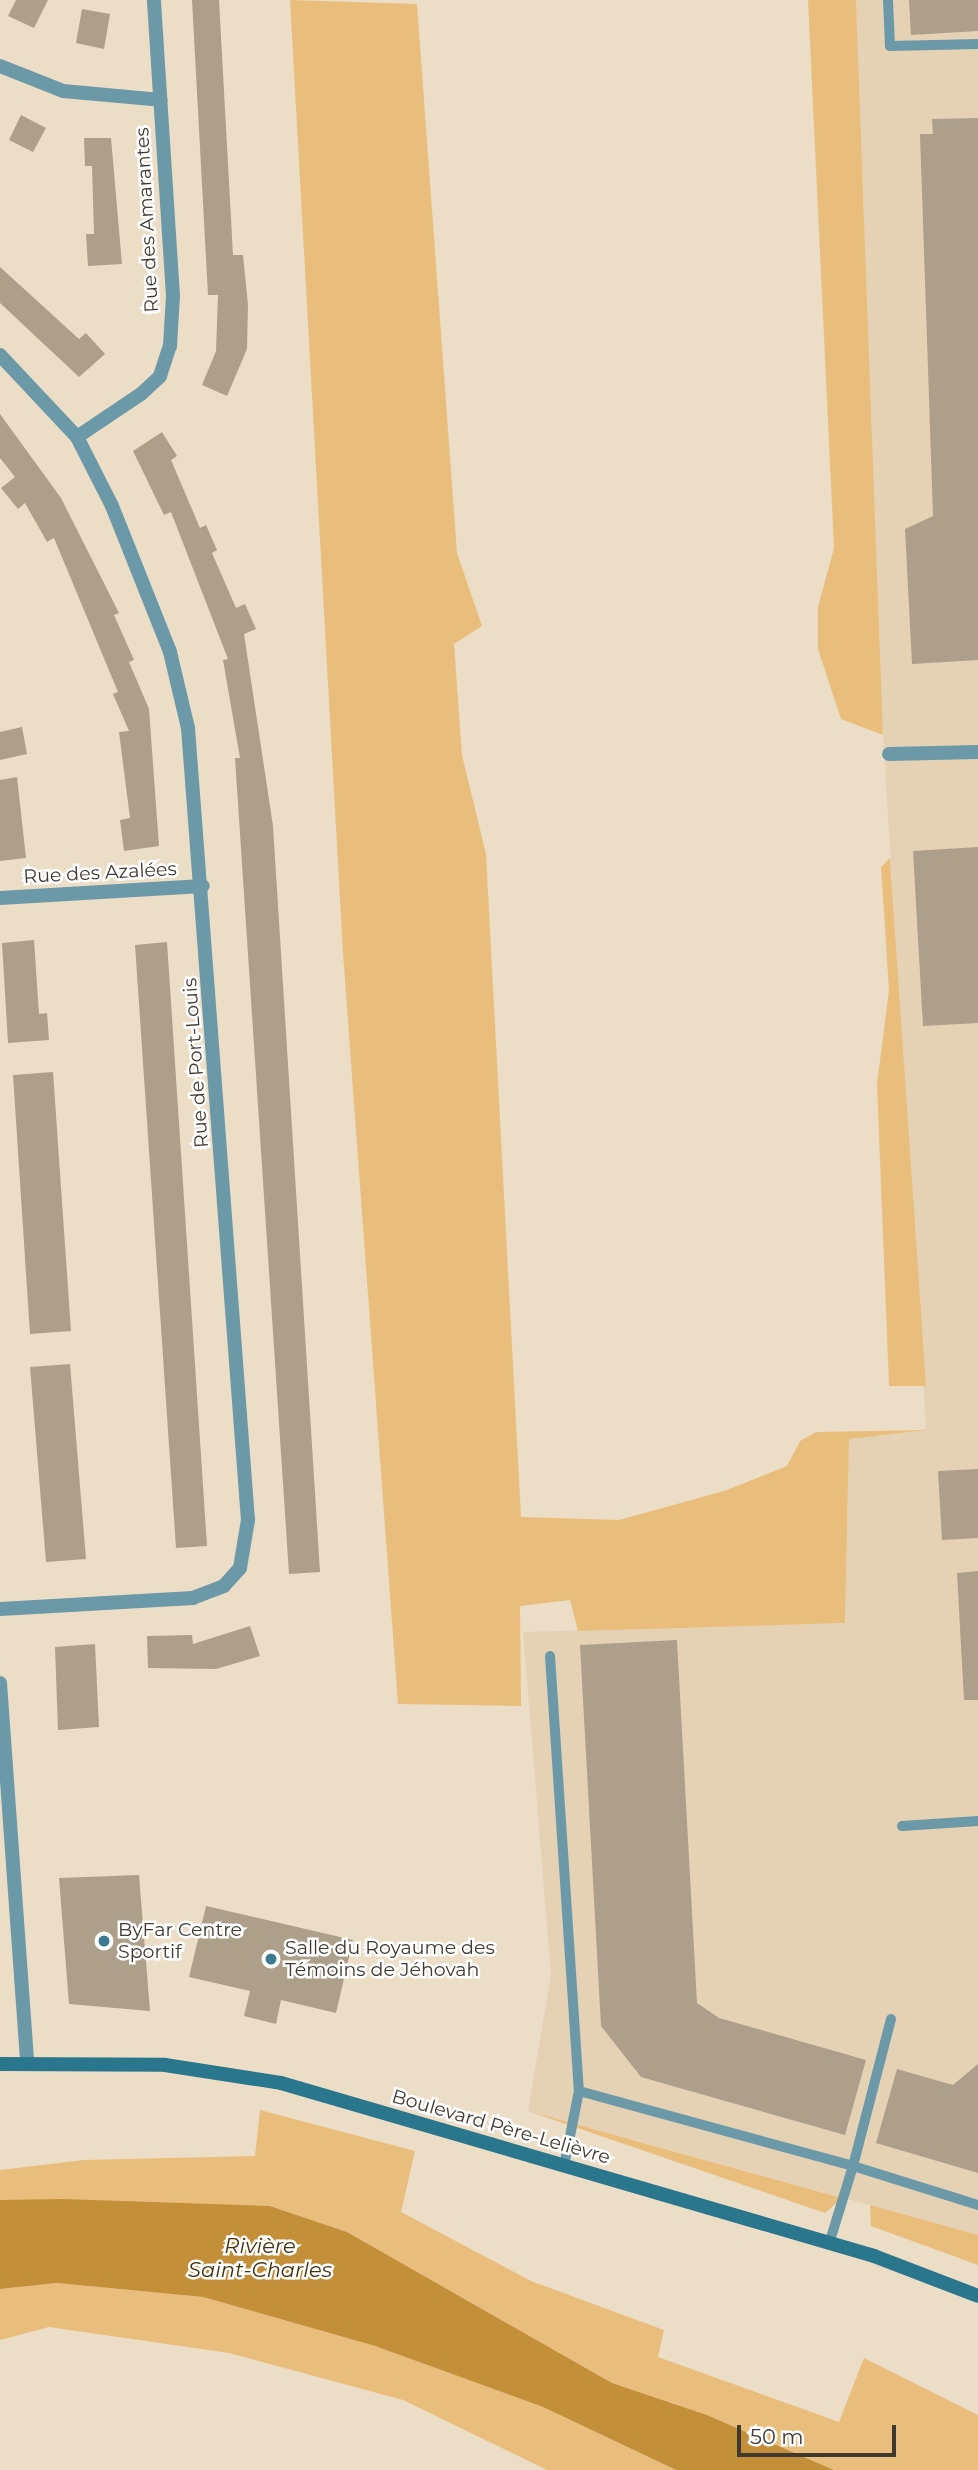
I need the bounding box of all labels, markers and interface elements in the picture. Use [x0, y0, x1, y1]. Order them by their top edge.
street label: Rue des Amarantes [131, 127, 163, 313]
street label: Rue des Azalées [23, 858, 177, 888]
street label: Rue de Port-Louis [179, 977, 213, 1149]
place label: ByFar Centre Sportif [118, 1919, 242, 1963]
marker: ByFar Centre Sportif [96, 1933, 112, 1949]
place label: Salle du Royaume des Témoins de Jéhovah [285, 1937, 495, 1981]
marker: Salle du Royaume des Témoins de Jéhovah [263, 1951, 279, 1967]
street label: Boulevard Père-Lelièvre [389, 2085, 613, 2169]
water label: Rivière Saint-Charles [188, 2233, 332, 2283]
scale bar [740, 2410, 899, 2454]
text: 50 m [750, 2424, 804, 2449]

